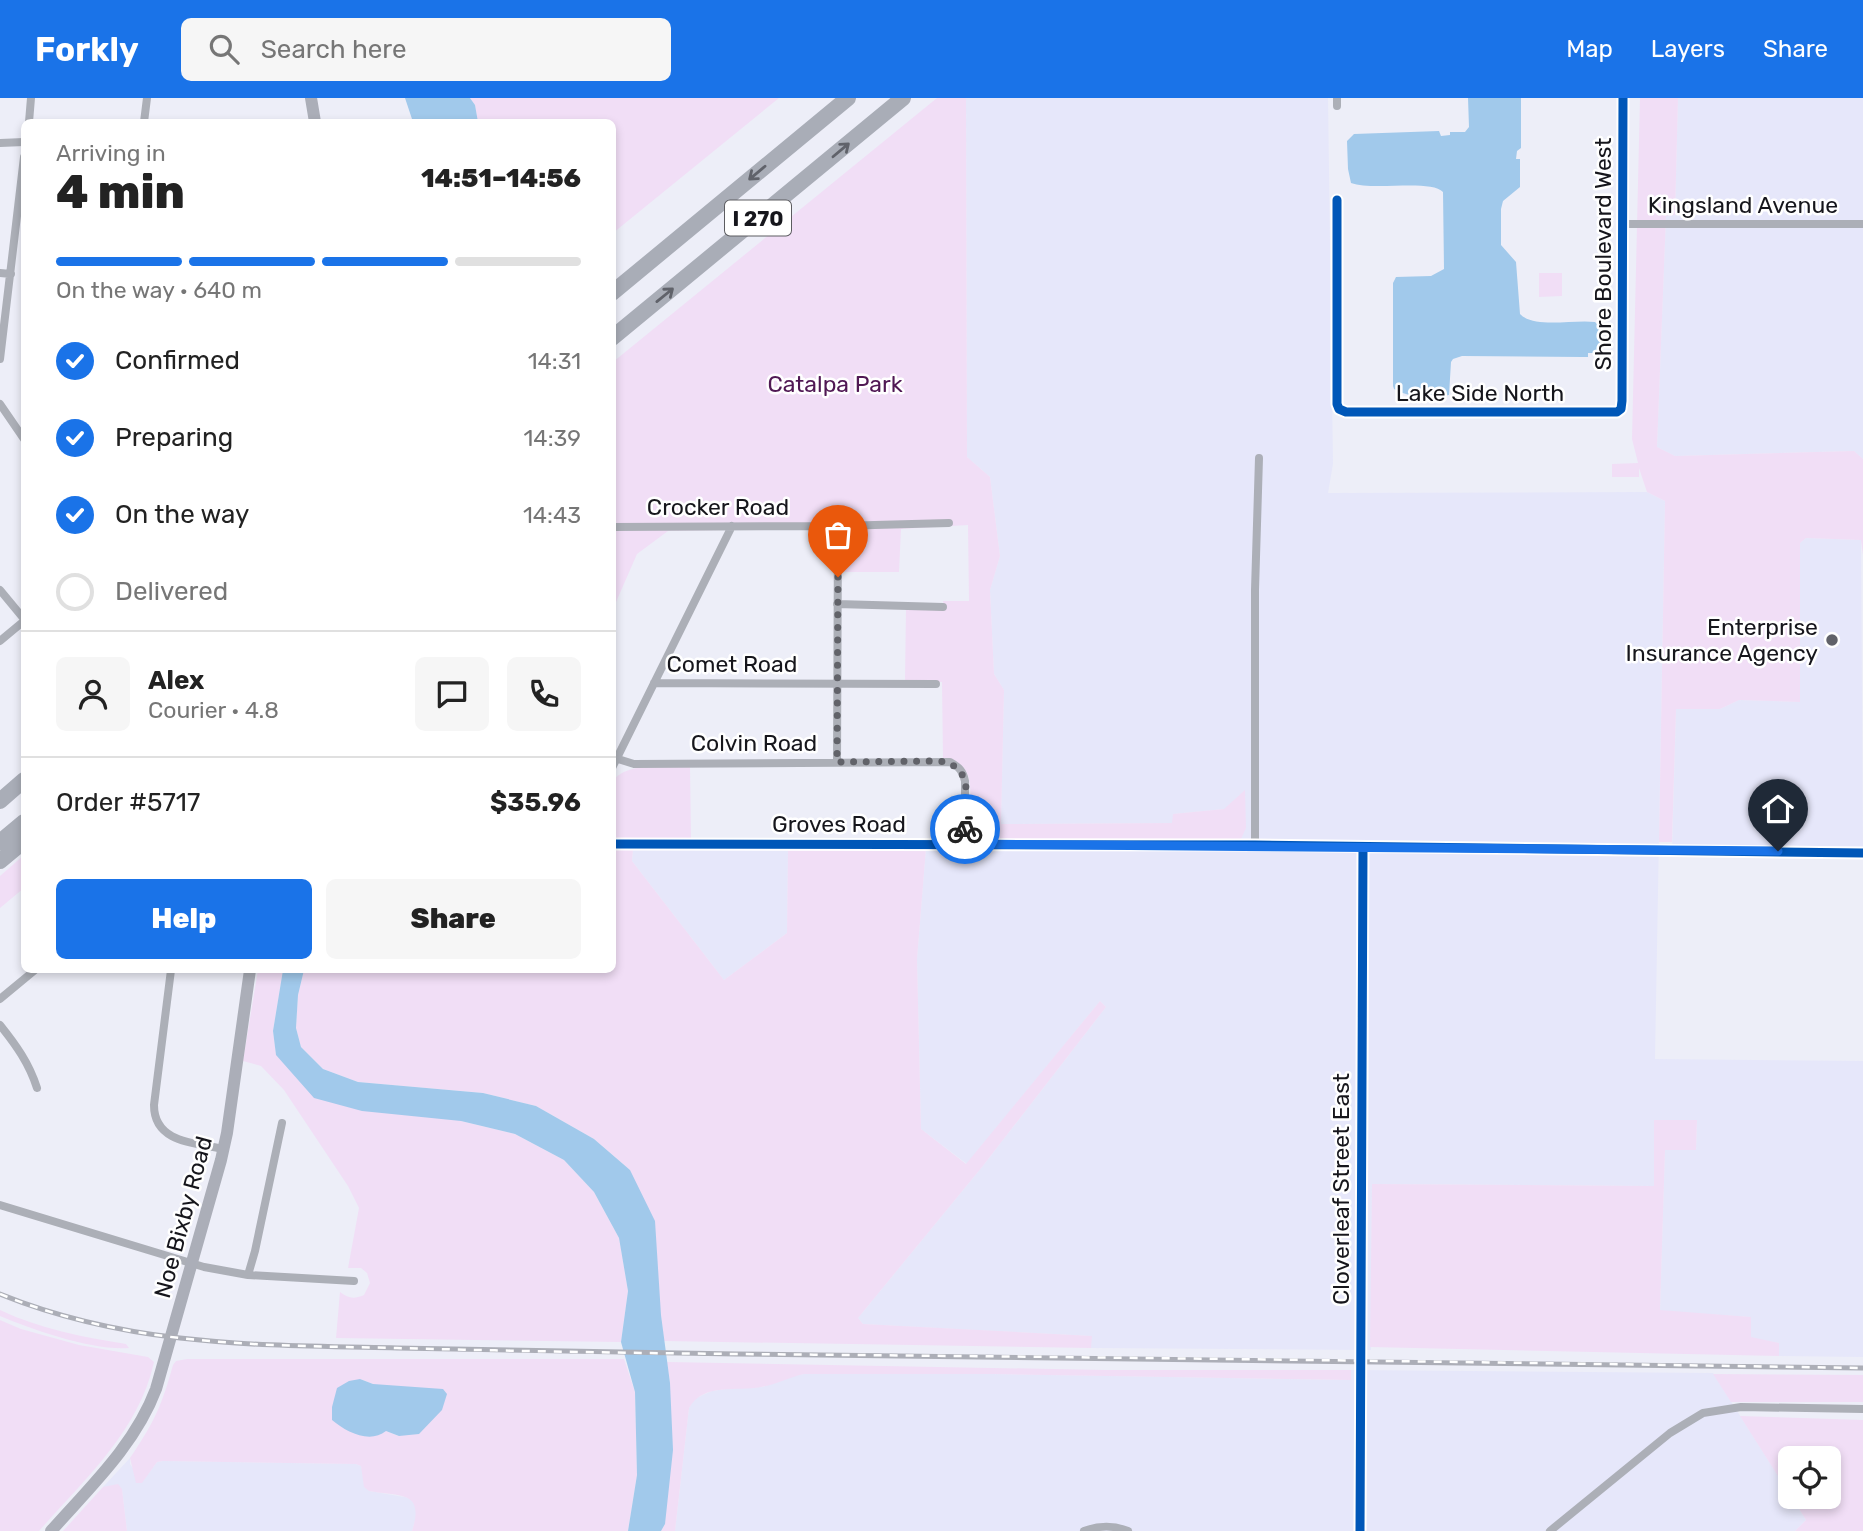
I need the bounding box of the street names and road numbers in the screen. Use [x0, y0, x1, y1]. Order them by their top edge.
street label: Shore Boulevard West [1589, 138, 1617, 370]
street label: Kingsland Avenue [1648, 191, 1838, 219]
road number: I 270 [725, 200, 791, 236]
street label: Lake Side North [1396, 379, 1564, 407]
street label: Crocker Road [647, 493, 789, 521]
street label: Comet Road [667, 650, 797, 678]
street label: Colvin Road [691, 729, 817, 757]
street label: Groves Road [772, 810, 906, 838]
street label: Cloverleaf Street East [1327, 1073, 1355, 1305]
street label: Noe Bixby Road [148, 1133, 218, 1301]

